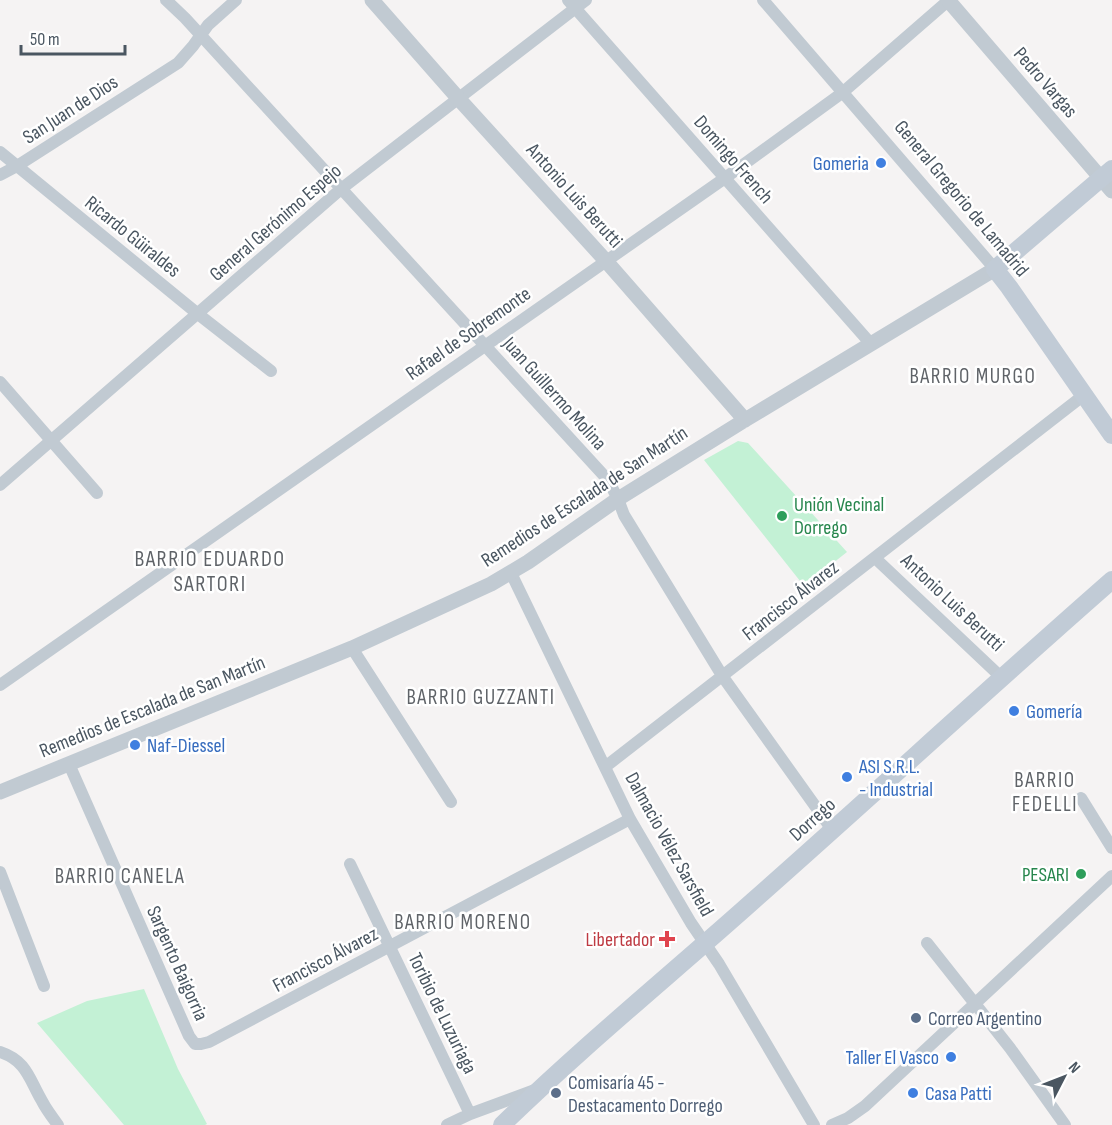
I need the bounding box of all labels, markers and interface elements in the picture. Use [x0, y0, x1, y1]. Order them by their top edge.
scale bar [21, 18, 124, 56]
text: 50 m [30, 29, 60, 50]
street label: Pedro Vargas [1008, 42, 1082, 123]
street label: San Juan de Dios [19, 70, 123, 149]
street label: Domingo French [689, 111, 778, 209]
street label: General Gregorio de Lamadrid [889, 116, 1034, 282]
street label: Antonio Luis Berutti [520, 138, 627, 253]
place label: Gomeria [813, 152, 869, 176]
marker: Gomeria [874, 156, 888, 170]
street label: General Gerónimo Espejo [205, 159, 346, 286]
street label: Ricardo Güiraldes [80, 191, 185, 283]
street label: Rafael de Sobremonte [402, 282, 536, 386]
street label: Juan Guillermo Molina [497, 331, 611, 455]
district label: BARRIO MURGO [910, 364, 1036, 389]
street label: Remedios de Escalada de San Martín [477, 421, 692, 573]
place label: Unión Vecinal Dorrego [794, 493, 884, 540]
marker: Unión Vecinal Dorrego [775, 509, 789, 523]
district label: BARRIO EDUARDO SARTORI [134, 546, 286, 598]
street label: Antonio Luis Berutti [895, 548, 1009, 657]
street label: Francisco Álvarez [738, 556, 844, 646]
street label: Remedios de Escalada de San Martín [36, 651, 269, 763]
district label: BARRIO GUZZANTI [407, 685, 555, 710]
place label: Gomería [1026, 700, 1082, 724]
marker: Gomería [1007, 704, 1021, 718]
place label: Naf-Diessel [147, 734, 225, 758]
marker: Naf-Diessel [128, 738, 142, 752]
place label: ASI S.R.L. - Industrial [858, 755, 933, 802]
street label: Dalmacio Vélez Sarsfield [620, 768, 719, 921]
district label: BARRIO FEDELLI [1012, 768, 1078, 817]
marker: ASI S.R.L. - Industrial [840, 770, 854, 784]
street label: Dorrego [785, 793, 841, 847]
place label: PESARI [1022, 863, 1069, 887]
district label: BARRIO CANELA [55, 864, 185, 889]
marker: PESARI [1074, 867, 1088, 881]
street label: Sargento Baigorria [141, 902, 213, 1024]
district label: BARRIO MORENO [394, 910, 532, 935]
street label: Francisco Álvarez [269, 922, 382, 998]
place label: Libertador [585, 928, 655, 952]
marker: Libertador [660, 932, 674, 946]
street label: Toribio de Luzuriaga [402, 949, 482, 1078]
place label: Correo Argentino [928, 1007, 1042, 1031]
marker: Correo Argentino [909, 1011, 923, 1025]
place label: Taller El Vasco [845, 1046, 939, 1070]
north arrow [1034, 1047, 1094, 1107]
marker: Taller El Vasco [944, 1050, 958, 1064]
text: N [1064, 1058, 1084, 1077]
place label: Comisaría 45 - Destacamento Dorrego [568, 1071, 723, 1118]
place label: Casa Patti [925, 1082, 992, 1106]
marker: Comisaría 45 - Destacamento Dorrego [549, 1086, 563, 1100]
marker: Casa Patti [906, 1086, 920, 1100]

